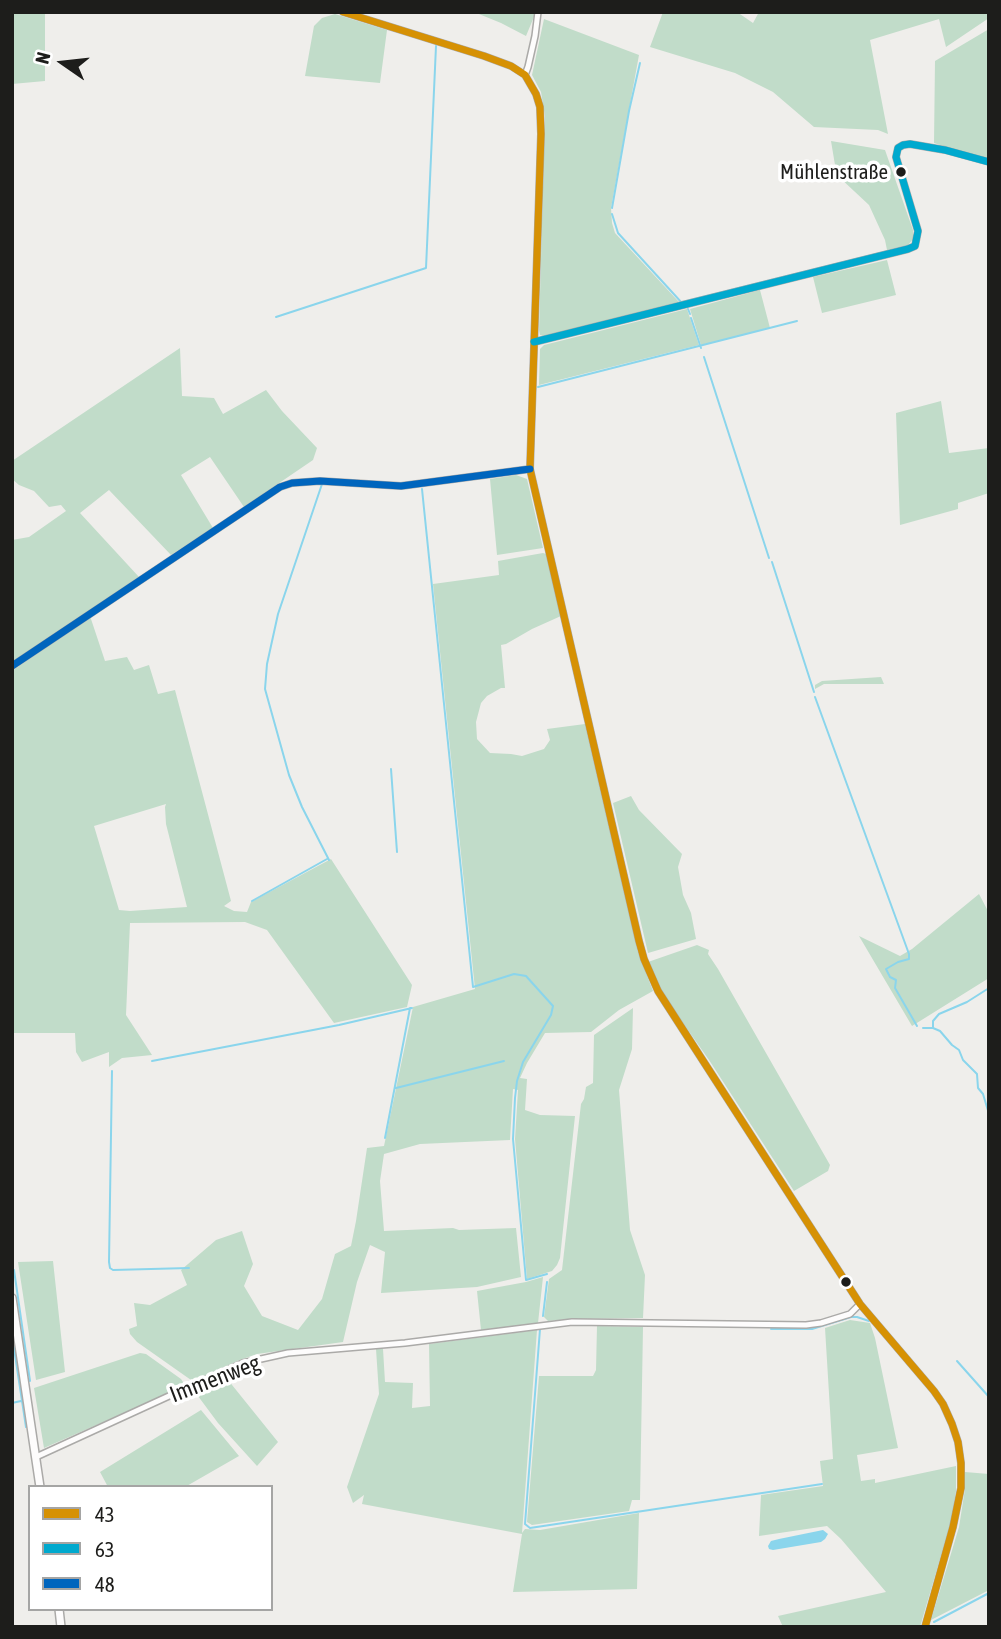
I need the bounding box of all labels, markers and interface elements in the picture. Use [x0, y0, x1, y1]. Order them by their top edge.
north arrow [28, 28, 98, 98]
text: N [31, 50, 55, 66]
place label: Mühlenstraße [780, 159, 888, 185]
marker: Mühlenstraße [894, 165, 908, 179]
unlabelled marker [839, 1275, 853, 1289]
street label: Immenweg [166, 1349, 264, 1409]
legend [28, 1485, 273, 1611]
text: 43 [95, 1502, 115, 1526]
text: 63 [95, 1537, 115, 1561]
text: 48 [95, 1572, 115, 1596]

